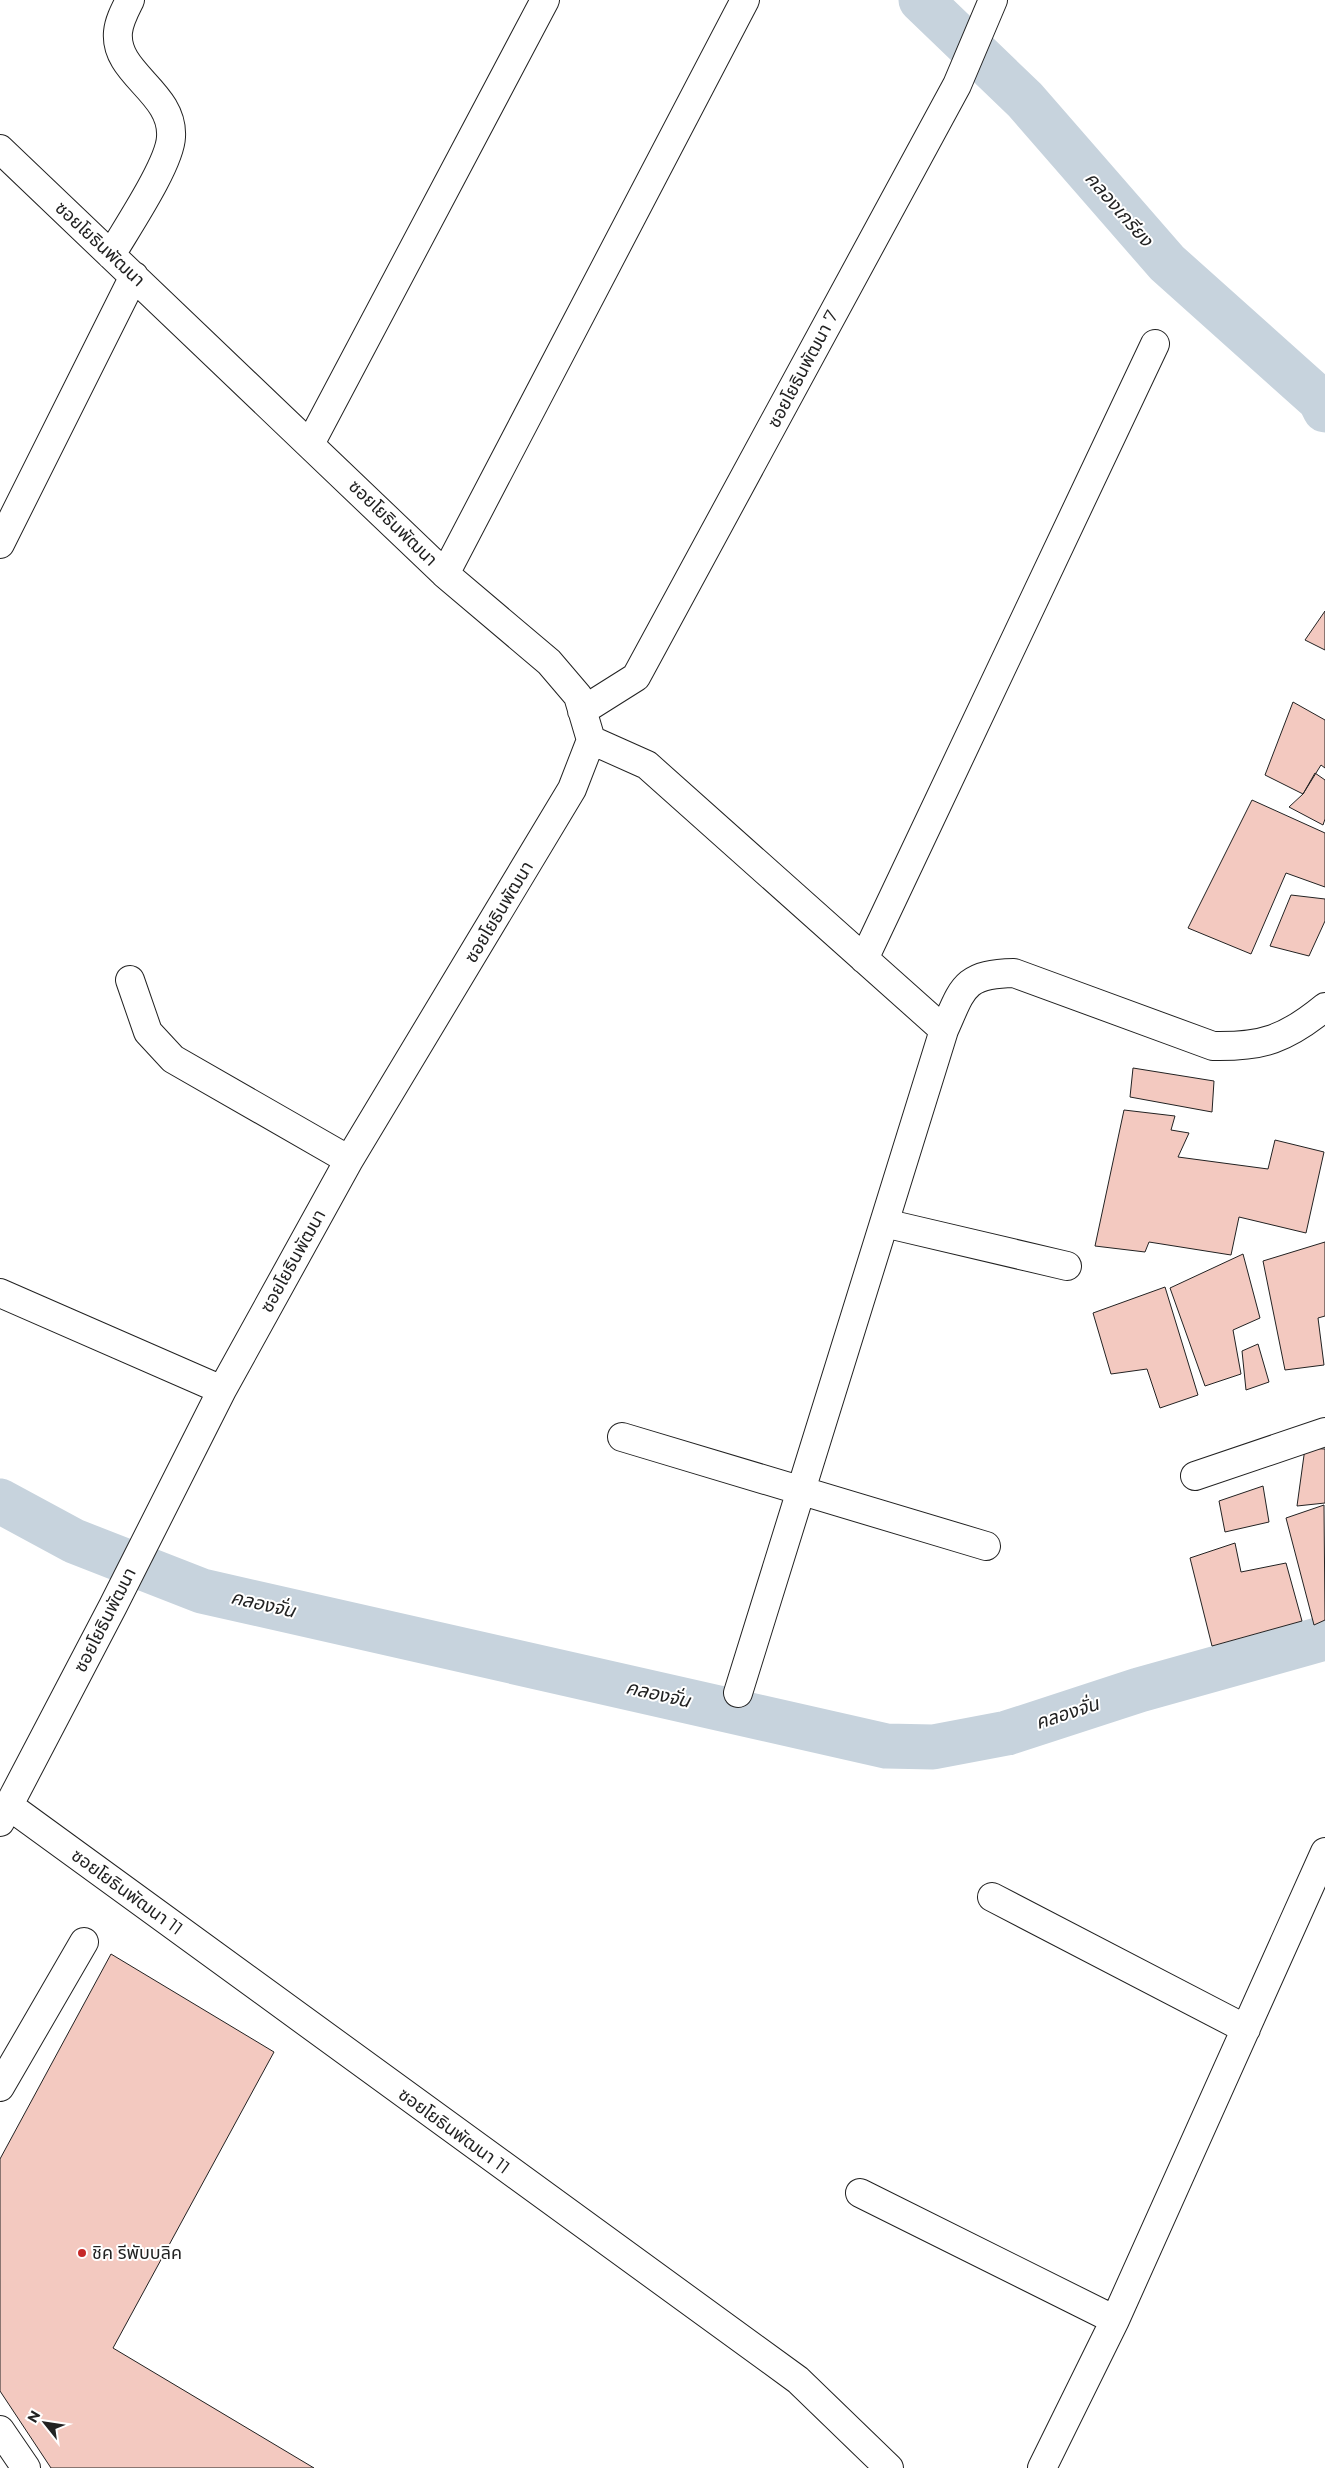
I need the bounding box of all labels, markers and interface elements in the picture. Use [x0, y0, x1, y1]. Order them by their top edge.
water label: คลองเกรียง [1080, 167, 1158, 252]
street label: ซอยโยธินพัฒนา [51, 197, 149, 291]
street label: ซอยโยธินพัฒนา 7 [763, 306, 843, 432]
street label: ซอยโยธินพัฒนา [344, 475, 442, 571]
street label: ซอยโยธินพัฒนา [460, 857, 538, 967]
street label: ซอยโยธินพัฒนา [256, 1206, 330, 1316]
street label: ซอยโยธินพัฒนา [69, 1564, 141, 1676]
water label: คลองจั่น [229, 1585, 299, 1623]
water label: คลองจั่น [624, 1675, 694, 1713]
water label: คลองจั่น [1032, 1691, 1103, 1734]
street label: ซอยโยธินพัฒนา 11 [67, 1844, 187, 1940]
street label: ซอยโยธินพัฒนา 11 [394, 2083, 514, 2179]
place label: ชิค รีพับบลิค [92, 2242, 182, 2264]
marker: ชิค รีพับบลิค [76, 2247, 88, 2259]
north arrow [20, 2398, 70, 2448]
text: N [23, 2407, 44, 2426]

